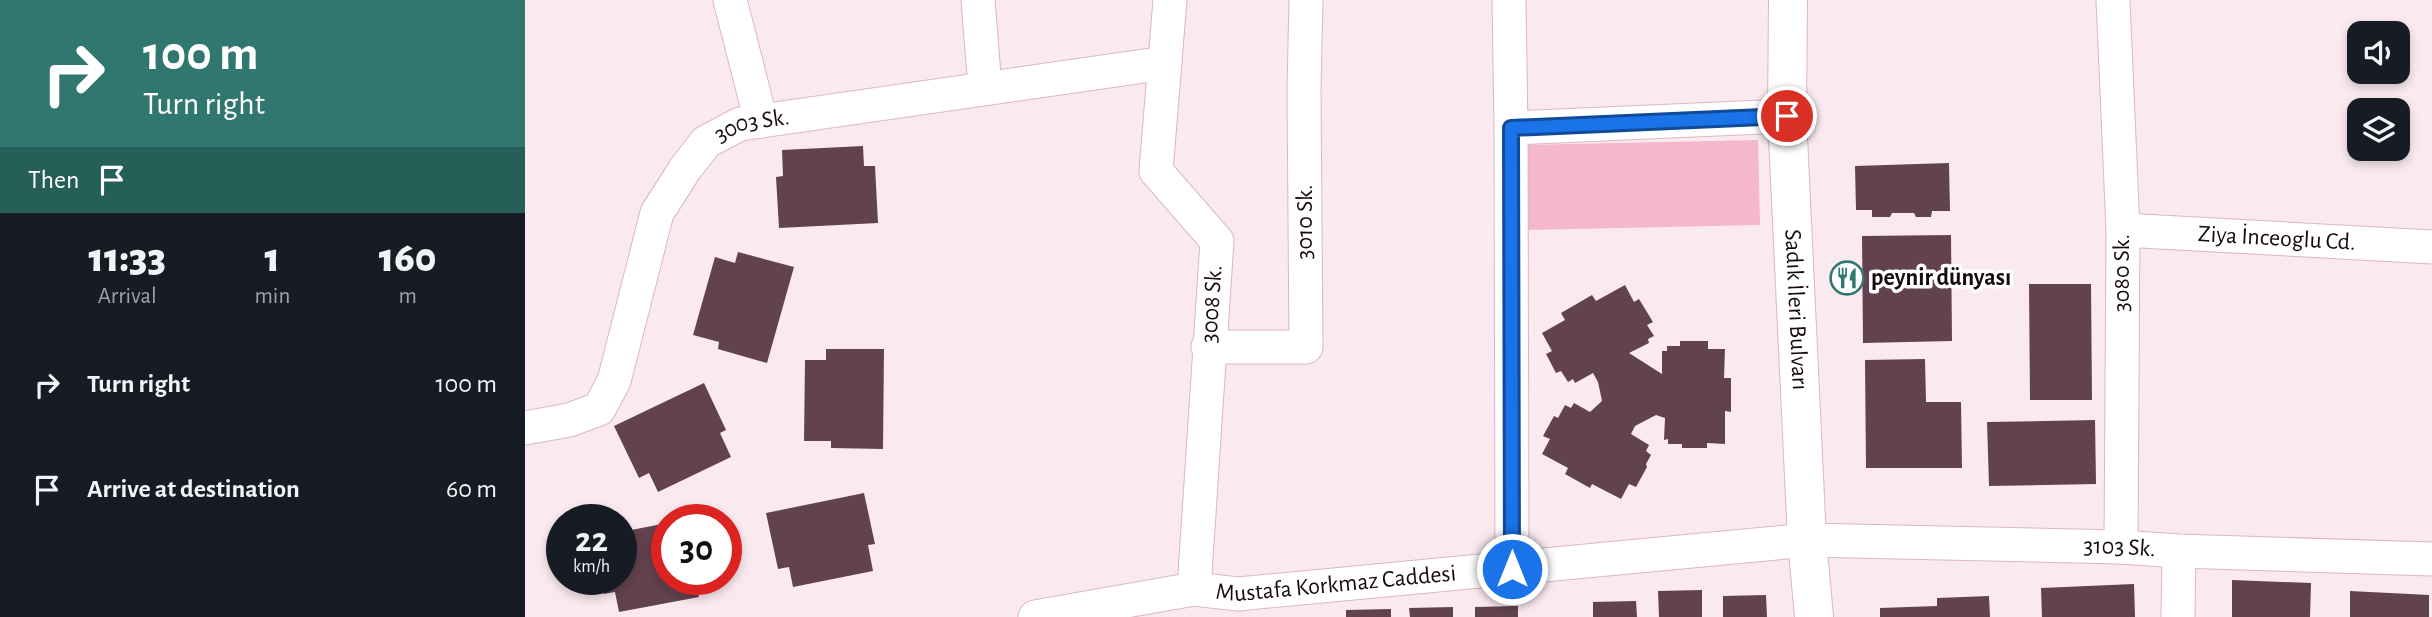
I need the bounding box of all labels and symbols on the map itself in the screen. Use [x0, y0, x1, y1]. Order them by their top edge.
pin [1757, 86, 1817, 146]
street label: 3003 Sk. [711, 105, 791, 147]
street label: 3010 Sk. [1293, 185, 1317, 259]
street label: Ziya İnceoglu Cd. [2197, 222, 2356, 255]
street label: Sadık İleri Bulvarı [1780, 229, 1812, 391]
street label: 3080 Sk. [2110, 234, 2134, 312]
restaurant icon: peynir dünyası [1828, 259, 1866, 297]
street label: 3008 Sk. [1197, 264, 1227, 344]
place label: peynir dünyası [1871, 266, 2011, 290]
speed limit sign: 30 [651, 504, 742, 595]
position arrow [1475, 532, 1549, 606]
street label: 3103 Sk. [2083, 534, 2157, 561]
street label: Mustafa Korkmaz Caddesi [1214, 561, 1457, 606]

